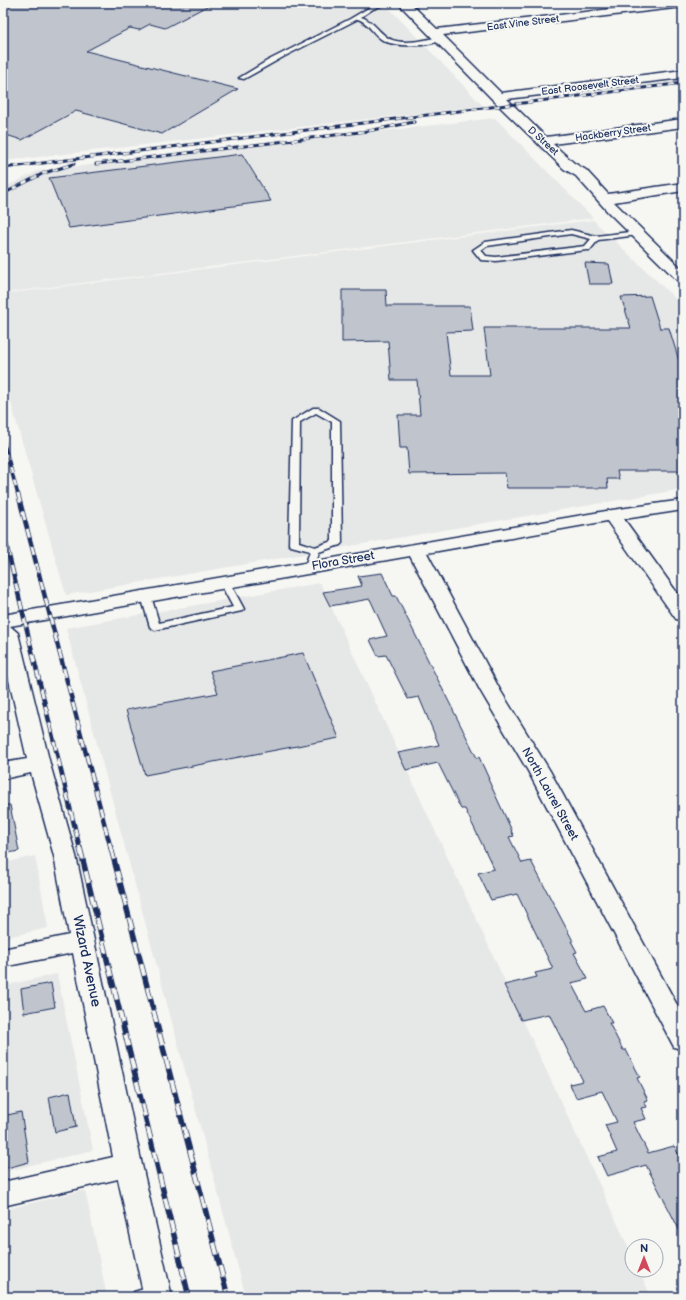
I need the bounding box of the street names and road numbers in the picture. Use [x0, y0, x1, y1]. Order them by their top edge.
street label: East Vine Street [486, 13, 560, 33]
street label: East Roosevelt Street [541, 74, 639, 98]
street label: Hackberry Street [574, 122, 652, 144]
street label: D Street [525, 124, 561, 158]
street label: Flora Street [310, 548, 376, 574]
street label: North Laurel Street [518, 745, 582, 843]
street label: Wizard Avenue [69, 914, 105, 1008]

